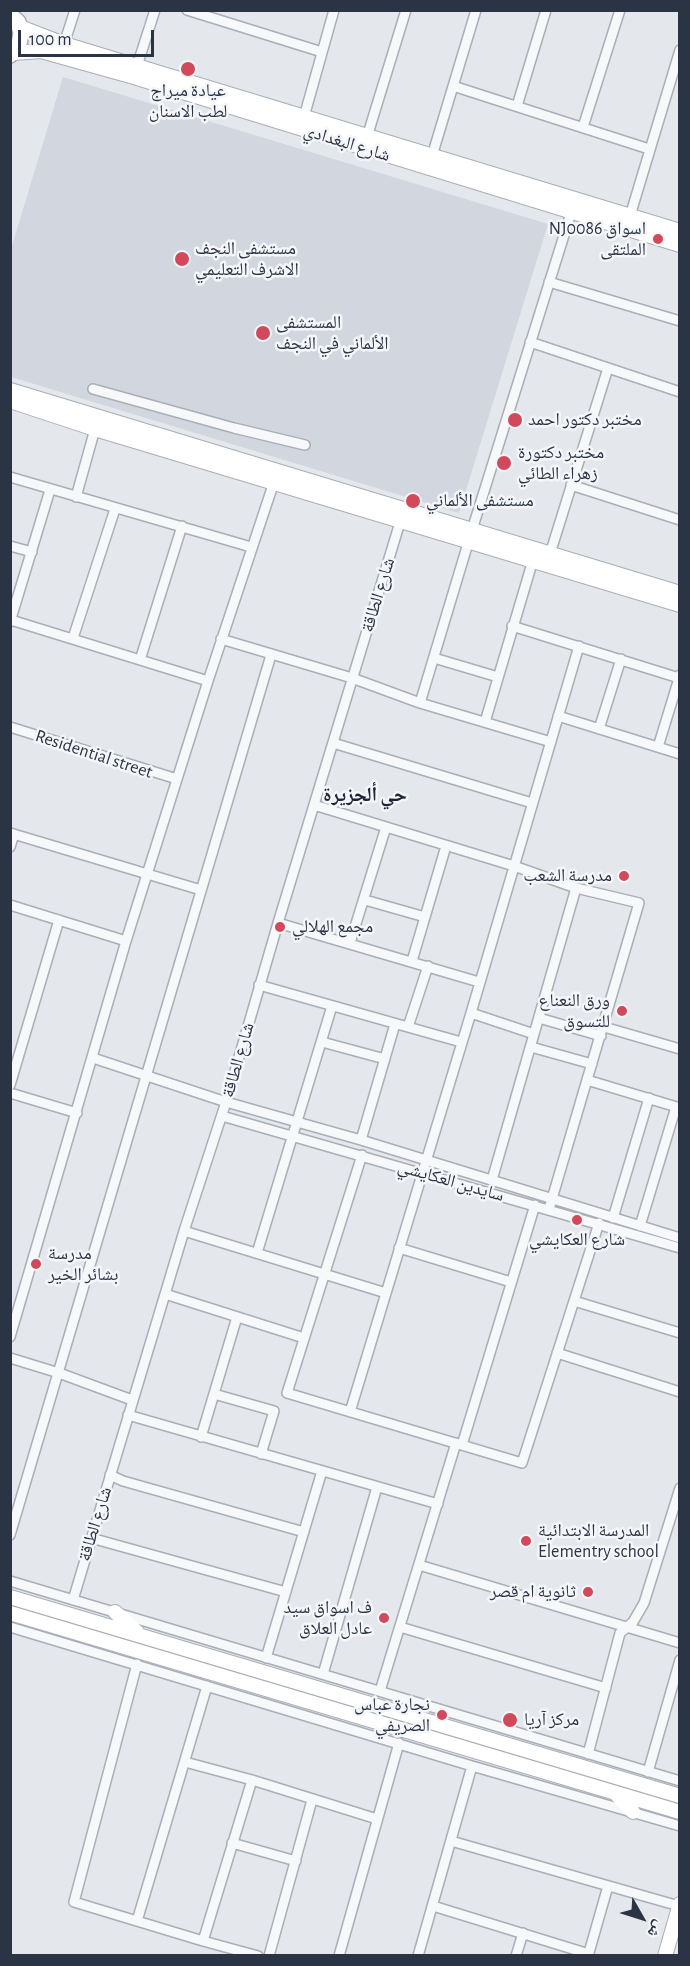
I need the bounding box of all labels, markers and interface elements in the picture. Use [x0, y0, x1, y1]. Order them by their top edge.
scale bar [21, 18, 158, 56]
text: 100 m [29, 31, 72, 49]
marker: عيادة ميراج لطب الاسنان [179, 60, 197, 78]
place label: عيادة ميراج لطب الاسنان [149, 80, 227, 122]
street label: شارع البغدادي [301, 120, 393, 166]
place label: NJ0086 اسواق الملتقى [549, 218, 646, 260]
marker: NJ0086 اسواق الملتقى [651, 232, 665, 246]
place label: مستشفى النجف الاشرف التعليمي [195, 238, 299, 280]
marker: مستشفى النجف الاشرف التعليمي [173, 250, 191, 268]
place label: المستشفى الألماني في النجف [276, 312, 389, 354]
marker: المستشفى الألماني في النجف [254, 324, 272, 342]
place label: مختبر دكتور احمد [528, 409, 642, 431]
marker: مختبر دكتور احمد [506, 411, 524, 429]
place label: مختبر دكتورة زهراء الطائي [518, 442, 604, 484]
marker: مختبر دكتورة زهراء الطائي [495, 454, 513, 472]
place label: مستشفى الألماني [426, 490, 534, 512]
marker: مستشفى الألماني [404, 492, 422, 510]
street label: شارع الطاقة [356, 555, 400, 635]
street label: Residential street [33, 725, 155, 783]
district label: حي ألجزيرة [323, 783, 407, 807]
place label: مدرسة الشعب [523, 865, 612, 887]
marker: مدرسة الشعب [617, 869, 631, 883]
place label: مجمع الهلالي [292, 916, 373, 938]
marker: مجمع الهلالي [273, 920, 287, 934]
place label: ورق النعناع للتسوق [539, 990, 610, 1032]
marker: ورق النعناع للتسوق [615, 1004, 629, 1018]
street label: شارع الطاقة [217, 1020, 259, 1100]
street label: سايدين العكايشي [395, 1156, 507, 1206]
marker: شارع العكايشي [570, 1213, 584, 1227]
place label: شارع العكايشي [529, 1229, 625, 1251]
place label: مدرسة بشائر الخير [48, 1243, 118, 1286]
marker: مدرسة بشائر الخير [29, 1257, 43, 1271]
street label: شارع الطاقة [73, 1484, 117, 1564]
place label: المدرسة الابتدائية Elementry school [538, 1520, 659, 1562]
marker: المدرسة الابتدائية Elementry school [519, 1534, 533, 1548]
place label: ثانوية ام قصر [490, 1581, 576, 1603]
marker: ثانوية ام قصر [581, 1585, 595, 1599]
place label: ف اسواق سيد عادل العلاق [283, 1597, 372, 1640]
marker: ف اسواق سيد عادل العلاق [377, 1611, 391, 1625]
place label: نجارة عباس الصريفي [354, 1694, 430, 1736]
marker: نجارة عباس الصريفي [435, 1708, 449, 1722]
place label: مركز آريا [524, 1709, 579, 1731]
marker: مركز آريا [501, 1711, 519, 1729]
north arrow [612, 1888, 672, 1948]
text: ش [644, 1918, 668, 1941]

